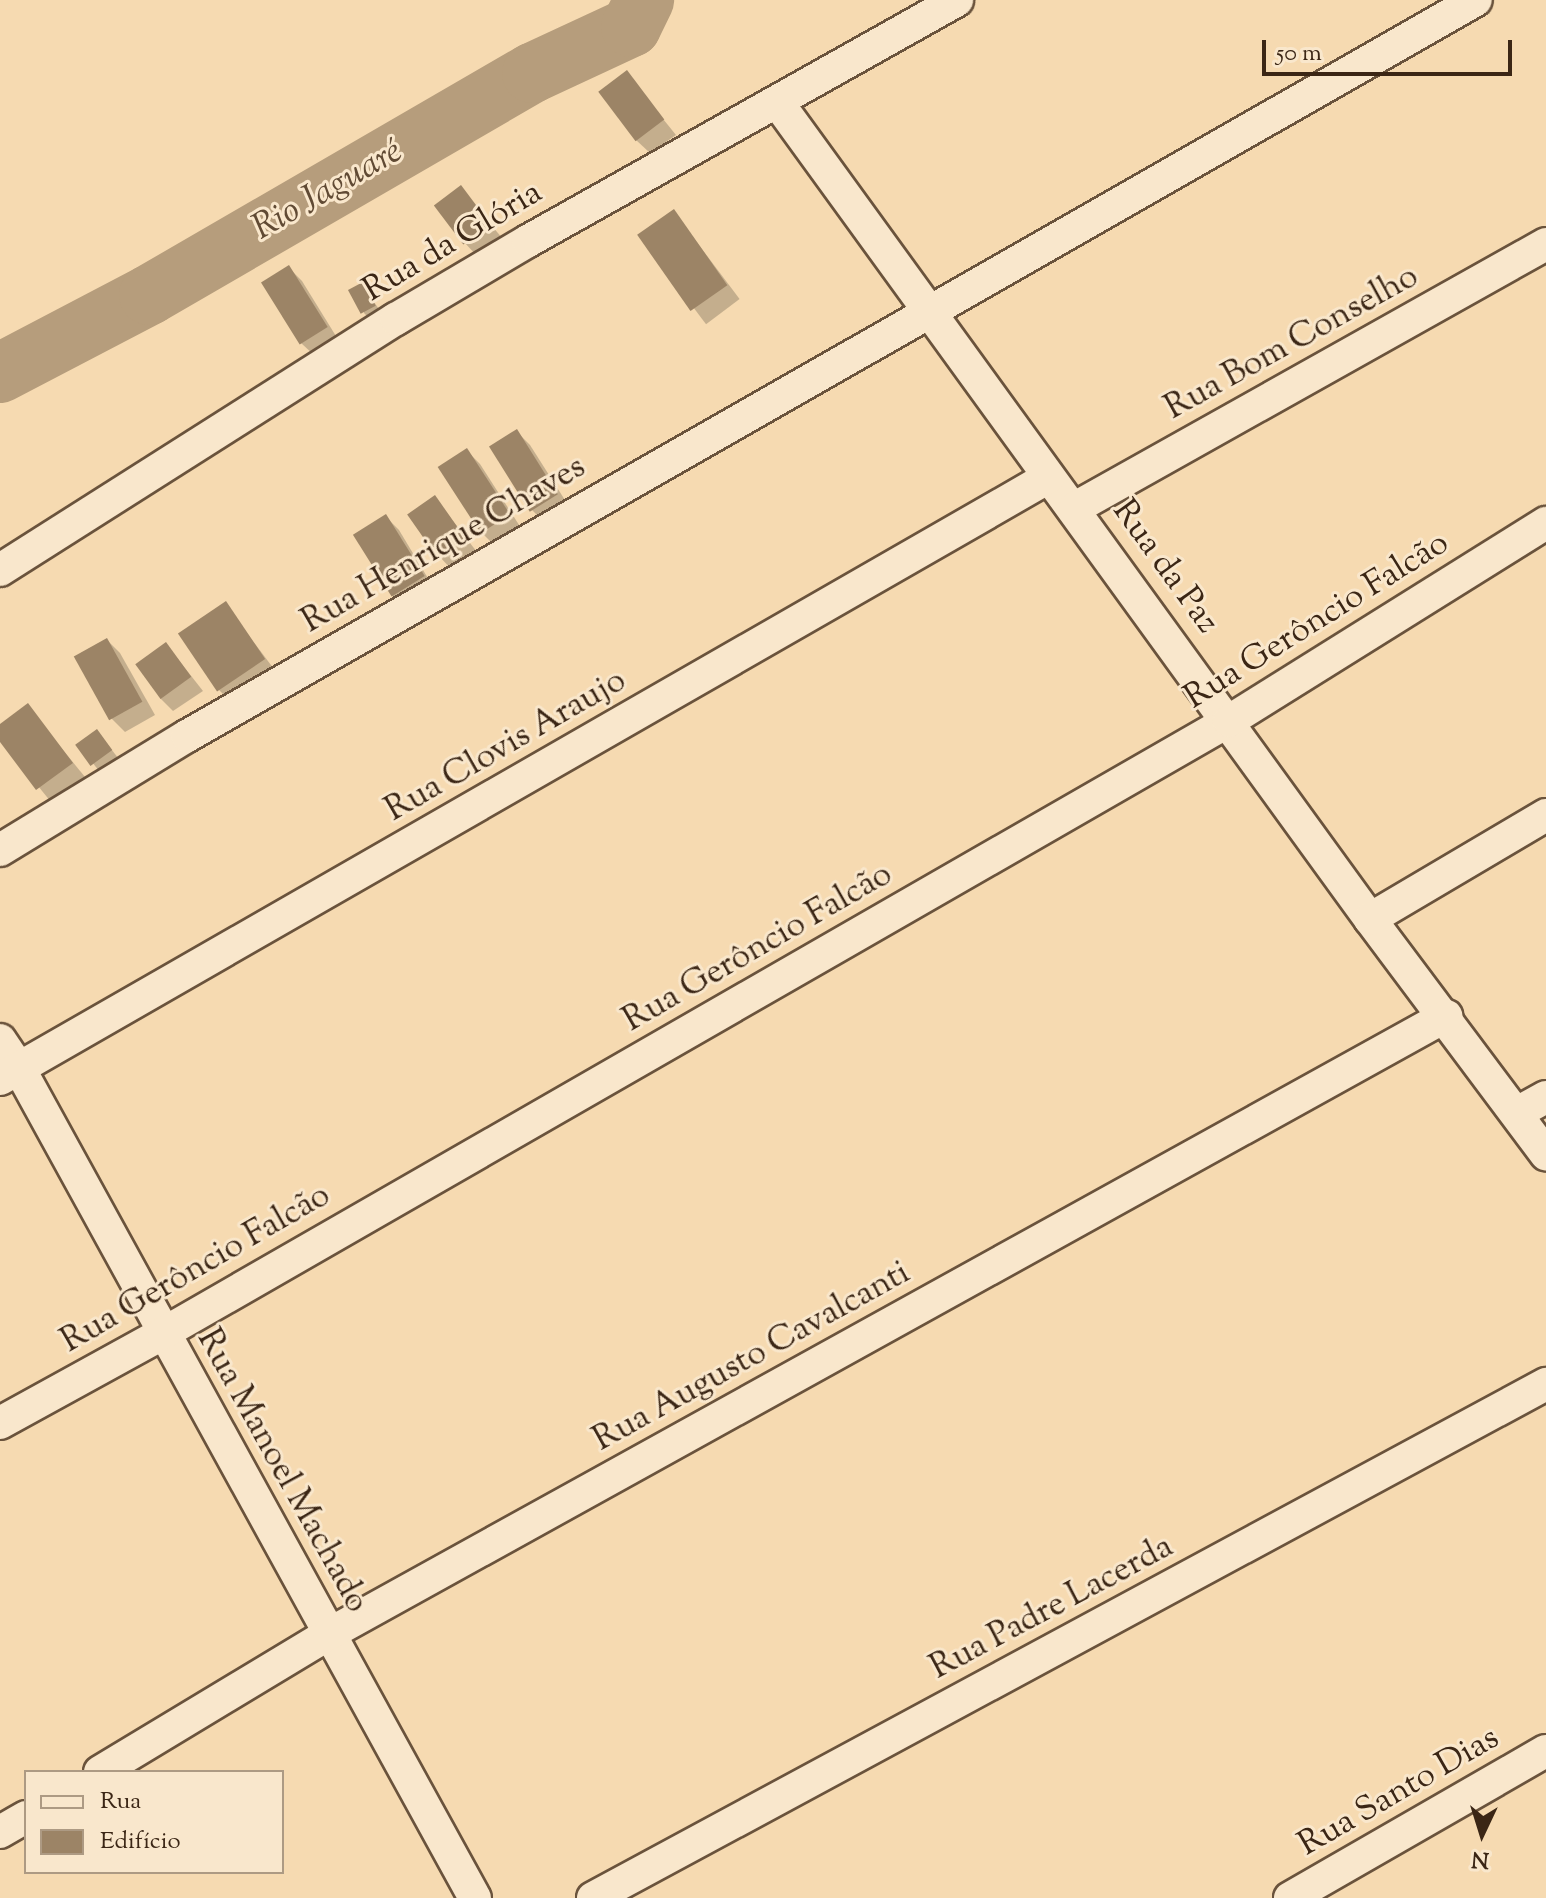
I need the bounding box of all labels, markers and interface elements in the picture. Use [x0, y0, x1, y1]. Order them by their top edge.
scale bar [1266, 24, 1516, 74]
text: 50 m [1276, 37, 1322, 71]
water label: Rio Jaguaré [245, 131, 411, 251]
street label: Rua da Glória [356, 173, 550, 311]
street label: Rua Bom Conselho [1158, 257, 1426, 429]
street label: Rua Henrique Chaves [295, 447, 593, 643]
street label: Rua da Paz [1103, 492, 1227, 642]
street label: Rua Gerôncio Falcão [1177, 523, 1457, 719]
street label: Rua Clovis Araujo [379, 661, 633, 831]
street label: Rua Gerôncio Falcão [616, 854, 900, 1042]
street label: Rua Gerôncio Falcão [54, 1175, 338, 1363]
street label: Rua Augusto Cavalcanti [587, 1253, 917, 1461]
street label: Rua Manoel Machado [187, 1322, 377, 1620]
street label: Rua Padre Lacerda [924, 1527, 1180, 1689]
street label: Rua Santo Dias [1291, 1718, 1507, 1866]
legend [24, 1770, 284, 1874]
text: Rua [100, 1785, 141, 1819]
north arrow [1442, 1794, 1522, 1874]
text: Edifício [100, 1825, 181, 1859]
text: N [1470, 1841, 1490, 1875]

